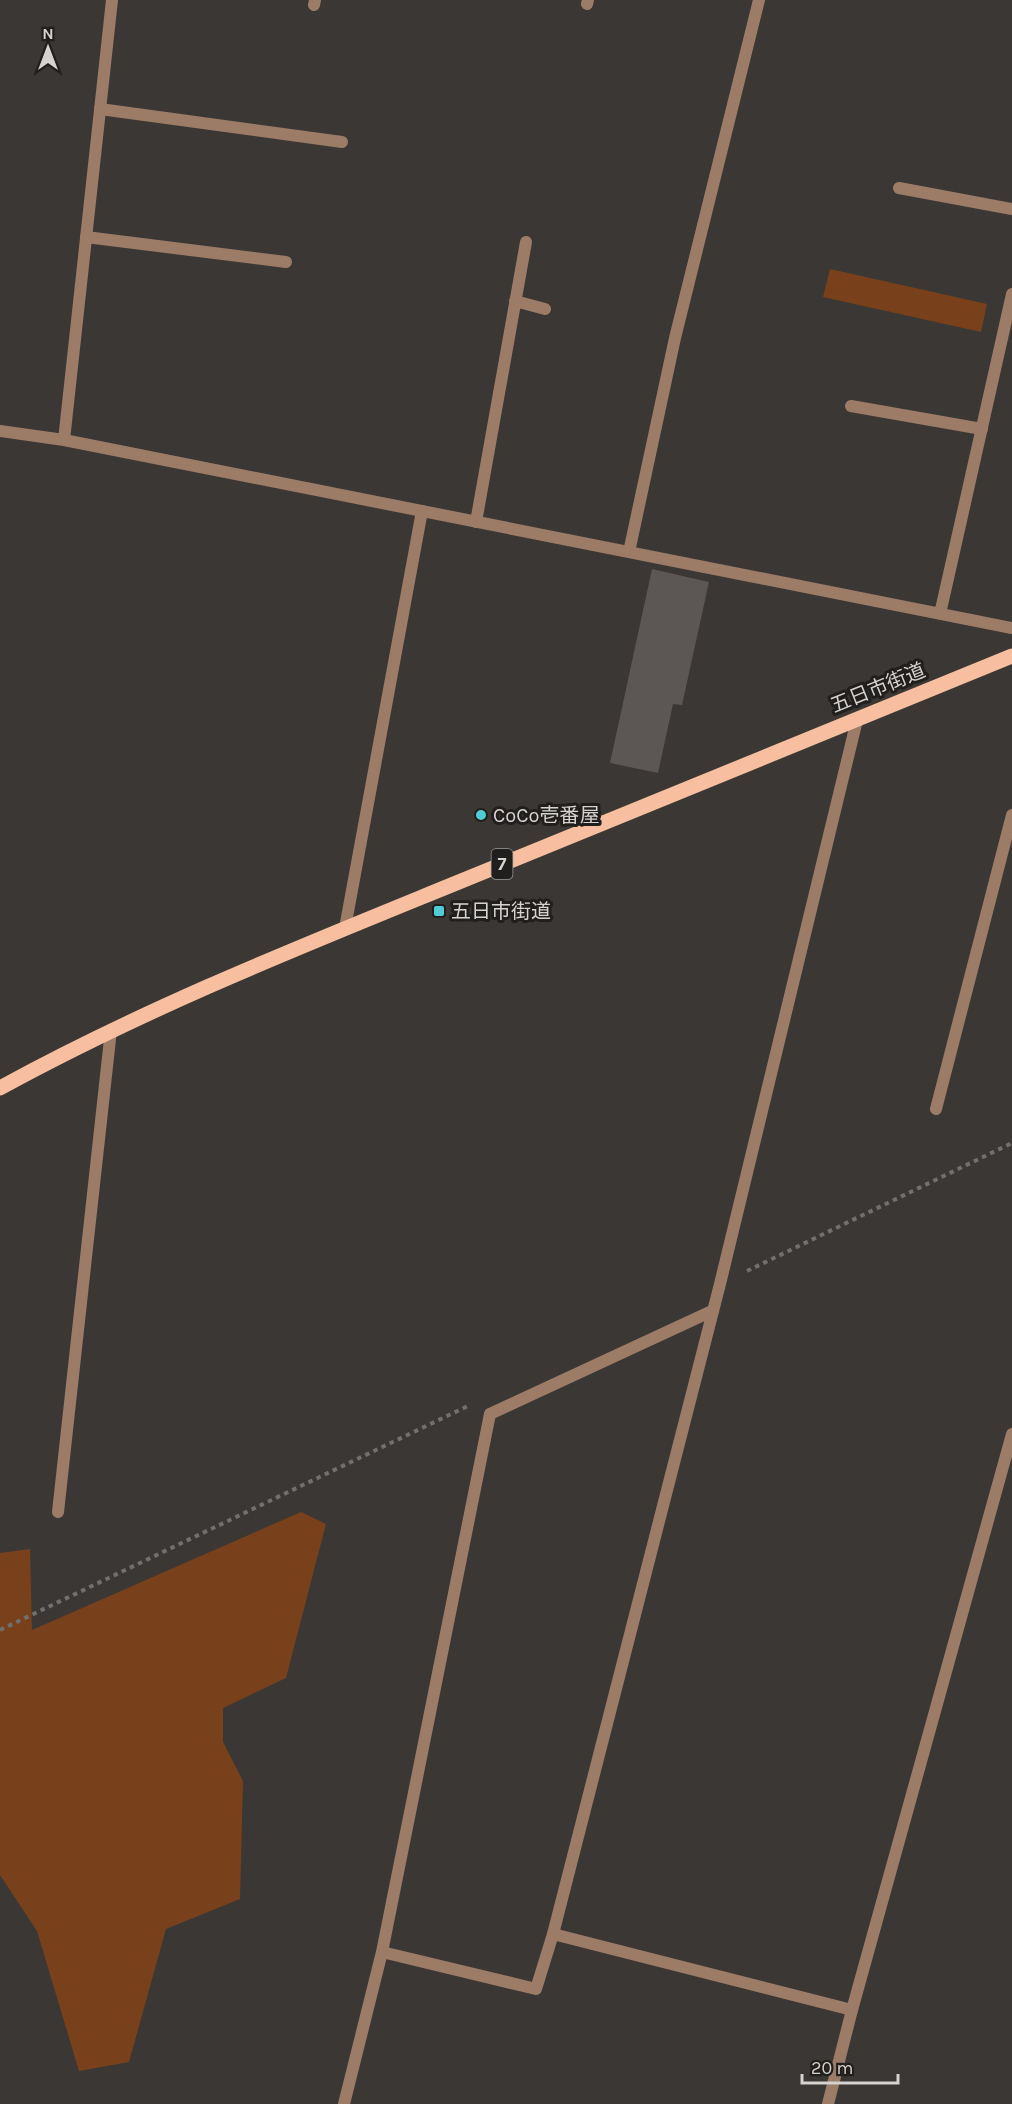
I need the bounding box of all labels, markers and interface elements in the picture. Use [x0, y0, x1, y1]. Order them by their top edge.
north arrow [18, 18, 78, 78]
text: N [42, 24, 54, 43]
street label: 五日市街道 [827, 659, 929, 717]
place label: CoCo壱番屋 [493, 804, 599, 827]
marker: CoCo壱番屋 [474, 808, 488, 822]
road number: 7 [492, 849, 512, 879]
place label: 五日市街道 [451, 900, 551, 923]
marker: 五日市街道 [432, 904, 446, 918]
scale bar [802, 2047, 898, 2085]
text: 20 m [811, 2057, 853, 2079]

